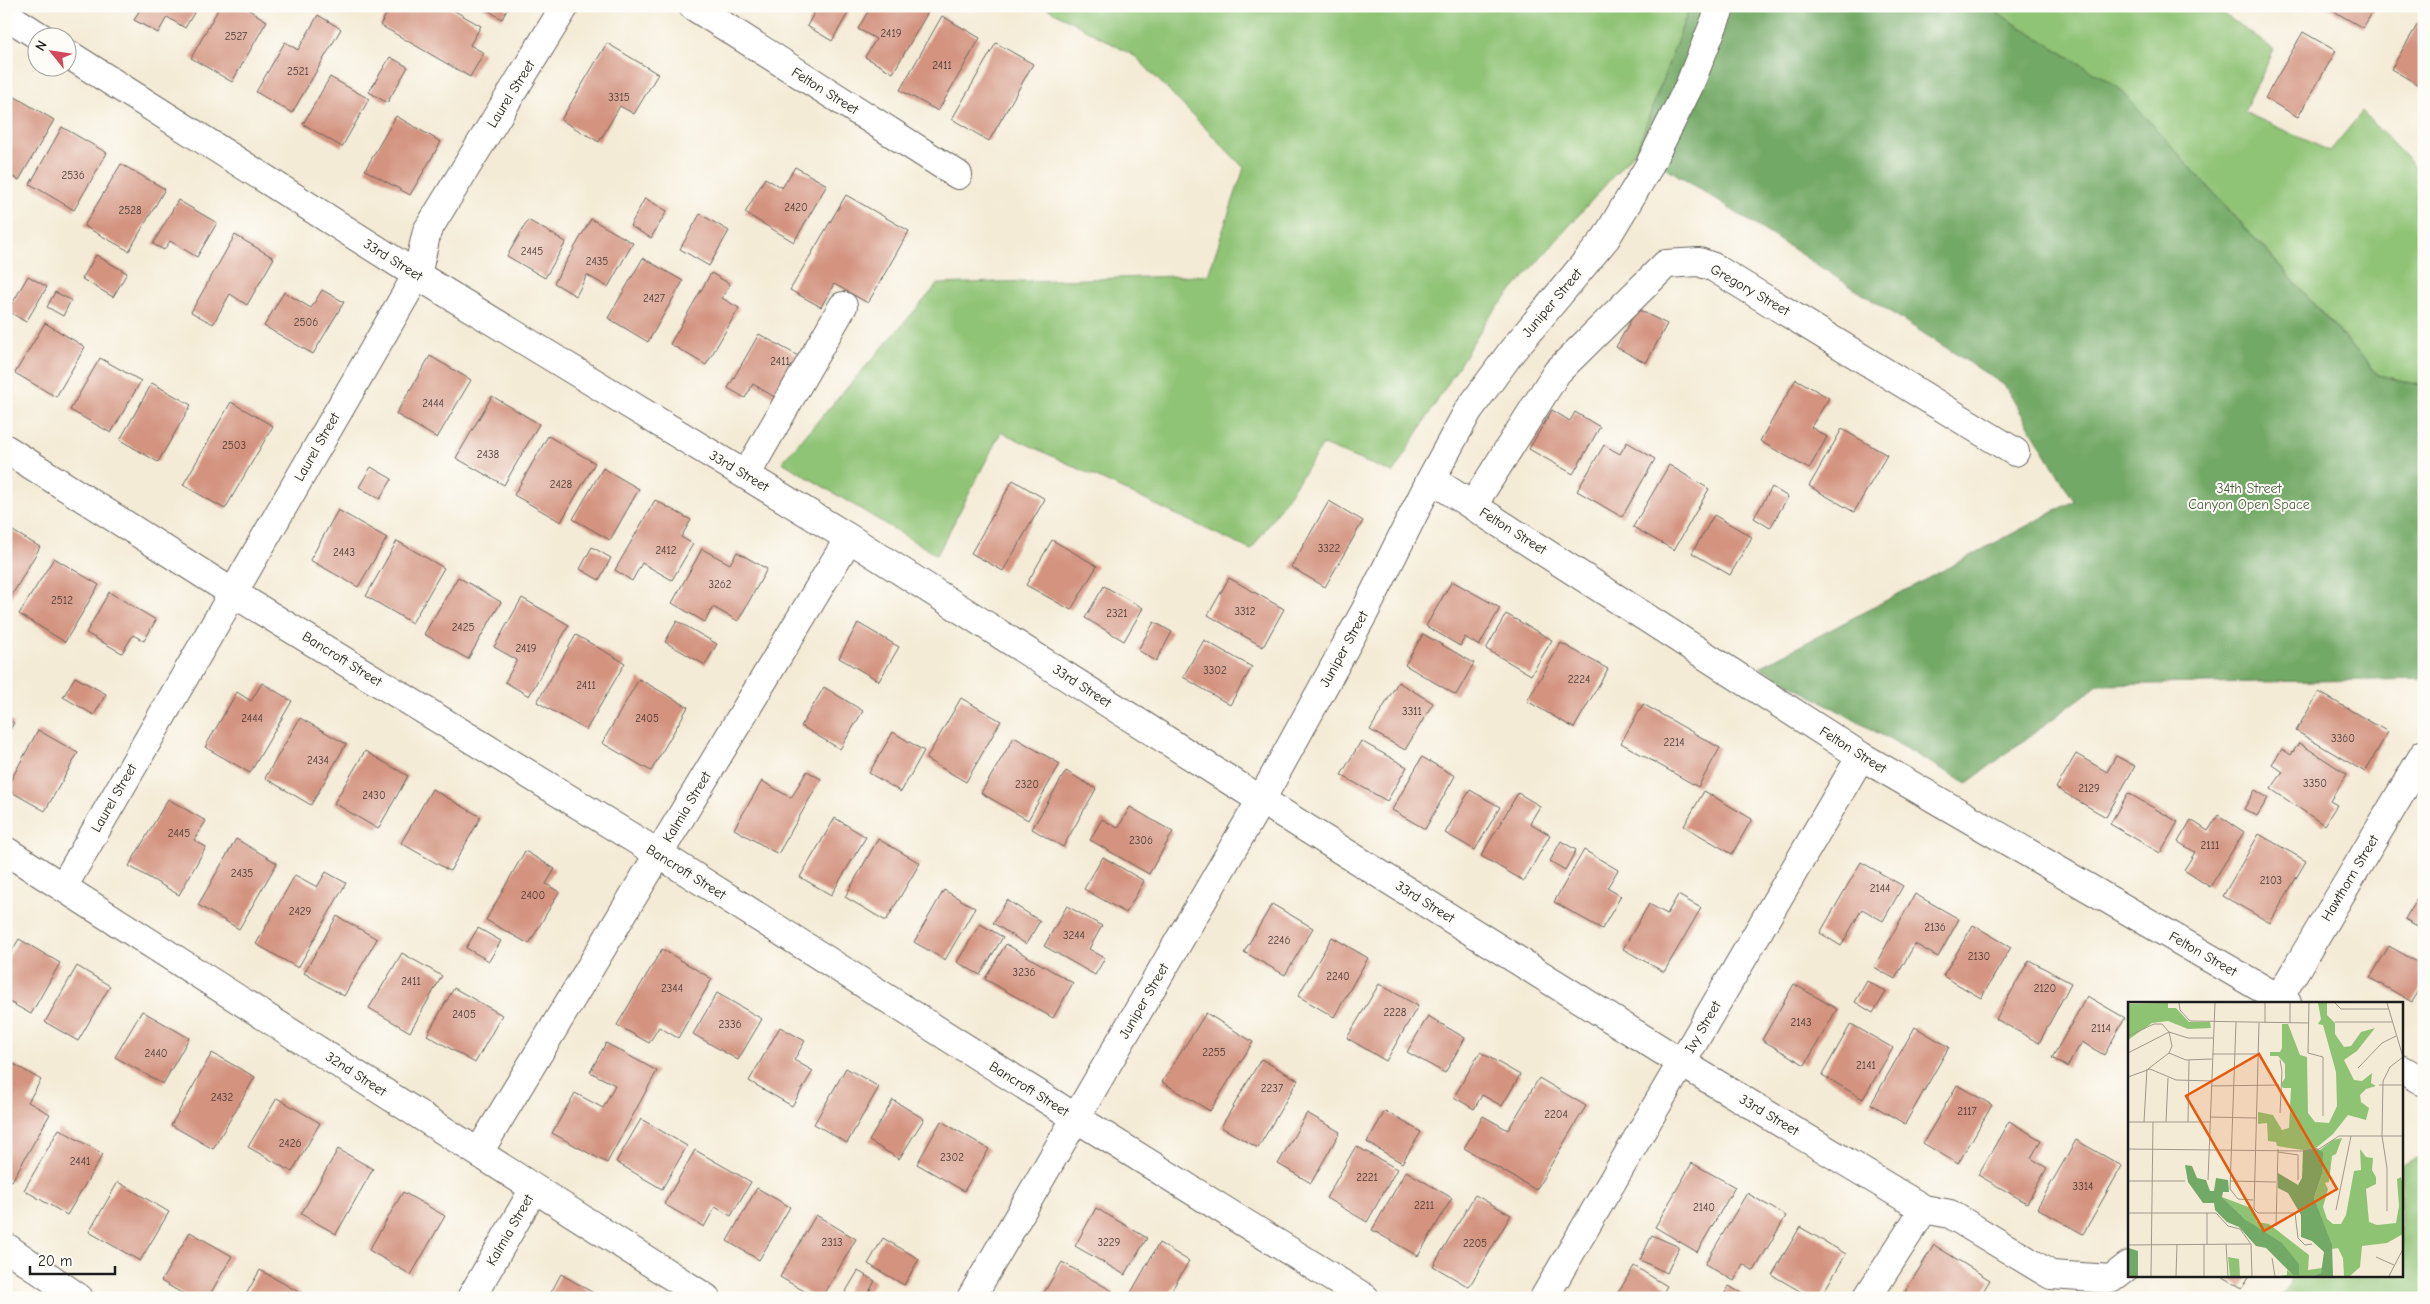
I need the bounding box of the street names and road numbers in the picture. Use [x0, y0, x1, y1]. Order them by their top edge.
street label: Laurel Street [484, 56, 539, 131]
street label: Felton Street [788, 64, 863, 119]
street label: 33rd Street [360, 235, 427, 285]
street label: Gregory Street [1707, 260, 1794, 320]
street label: Juniper Street [1518, 265, 1586, 341]
street label: Laurel Street [291, 409, 344, 484]
street label: 33rd Street [706, 447, 773, 496]
street label: Felton Street [1476, 504, 1551, 559]
street label: Juniper Street [1316, 607, 1372, 690]
street label: Bancroft Street [299, 628, 386, 691]
street label: 33rd Street [1049, 661, 1115, 712]
street label: Felton Street [1816, 723, 1891, 778]
street label: Laurel Street [88, 760, 141, 835]
street label: Kalmia Street [659, 768, 715, 846]
street label: Hawthorn Street [2318, 831, 2383, 924]
street label: Bancroft Street [643, 841, 730, 904]
street label: 33rd Street [1392, 877, 1459, 927]
street label: Felton Street [2166, 928, 2241, 981]
street label: Juniper Street [1116, 959, 1173, 1042]
street label: Ivy Street [1681, 997, 1725, 1056]
street label: 32nd Street [322, 1048, 391, 1101]
street label: Bancroft Street [986, 1058, 1073, 1121]
street label: 33rd Street [1736, 1091, 1803, 1140]
street label: Kalmia Street [483, 1190, 538, 1269]

